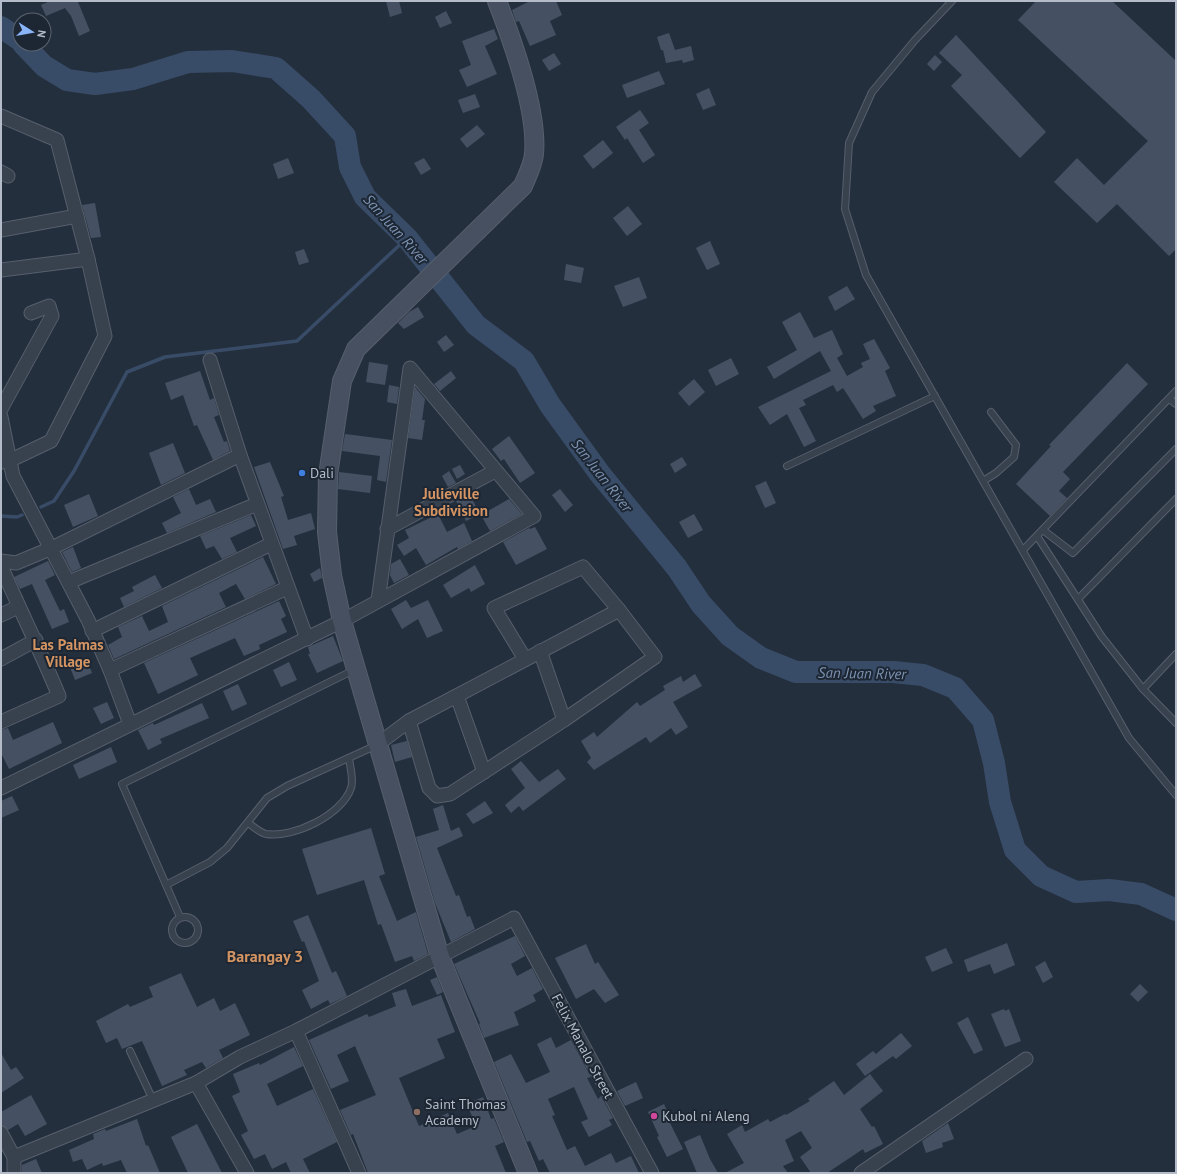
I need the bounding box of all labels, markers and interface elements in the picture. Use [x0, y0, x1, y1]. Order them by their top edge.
north arrow [12, 12, 52, 52]
text: N [34, 29, 49, 39]
water label: San Juan River [359, 190, 433, 269]
water label: San Juan River [567, 434, 637, 516]
place label: Dali [310, 464, 334, 482]
marker: Dali [297, 468, 307, 478]
district label: Julieville Subdivision [414, 484, 488, 520]
district label: Las Palmas Village [32, 635, 104, 671]
water label: San Juan River [818, 663, 907, 683]
district label: Barangay 3 [227, 946, 303, 966]
street label: Felix Manalo Street [548, 990, 618, 1102]
place label: Saint Thomas Academy [425, 1095, 506, 1129]
marker: Saint Thomas Academy [412, 1107, 422, 1117]
place label: Kubol ni Aleng [662, 1107, 750, 1125]
marker: Kubol ni Aleng [649, 1111, 659, 1121]

